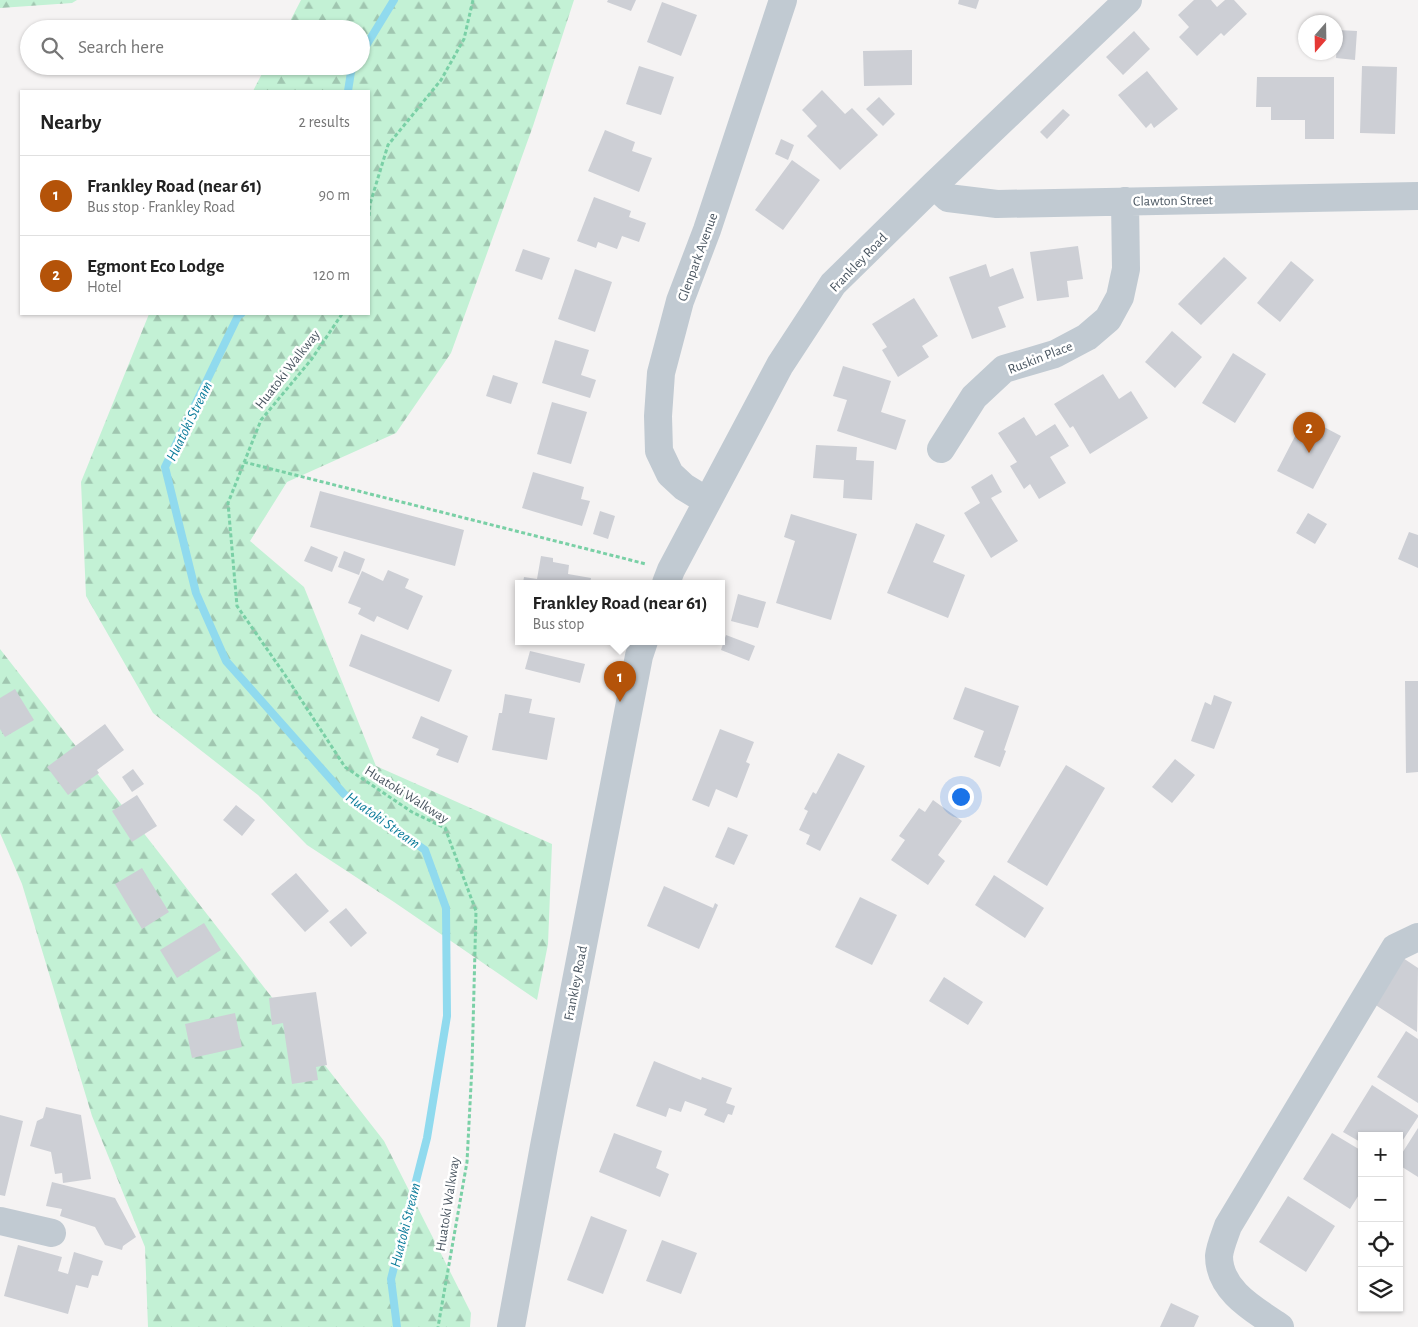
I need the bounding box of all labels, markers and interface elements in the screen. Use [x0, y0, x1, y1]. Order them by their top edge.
north arrow [1298, 15, 1343, 60]
search box [20, 20, 370, 75]
icon: search [38, 34, 66, 62]
text: Search here [78, 38, 164, 57]
text: Nearby [40, 112, 101, 133]
text: 2 results [298, 114, 350, 130]
text: Frankley Road (near 61) [87, 177, 262, 196]
text: 1 [53, 187, 59, 203]
text: 90 m [319, 187, 350, 203]
street label: Clawton Street [1133, 193, 1214, 209]
text: Bus stop · Frankley Road [87, 199, 235, 215]
street label: Glenpark Avenue [675, 211, 720, 303]
street label: Frankley Road [827, 231, 890, 295]
text: Egmont Eco Lodge [87, 257, 224, 276]
text: 2 [52, 267, 60, 283]
text: 120 m [313, 267, 350, 283]
text: Hotel [87, 279, 122, 295]
street label: Huatoki Walkway [253, 328, 323, 412]
street label: Ruskin Place [1006, 339, 1075, 377]
water label: Huatoki Stream [164, 379, 215, 463]
pin: 2 [1293, 412, 1325, 453]
popup [515, 580, 725, 645]
text: Frankley Road (near 61) [532, 594, 708, 613]
text: Bus stop [532, 616, 585, 632]
pin: 1 [604, 661, 636, 702]
street label: Huatoki Walkway [362, 764, 451, 826]
your location [948, 784, 974, 810]
water label: Huatoki Stream [343, 790, 422, 851]
street label: Frankley Road [562, 945, 590, 1022]
map controls [1358, 1132, 1403, 1312]
button: + [1358, 1132, 1403, 1177]
street label: Huatoki Walkway [434, 1156, 462, 1253]
button: − [1358, 1177, 1403, 1222]
water label: Huatoki Stream [388, 1181, 423, 1269]
button: locate [1358, 1222, 1403, 1267]
button: layers [1358, 1267, 1403, 1312]

